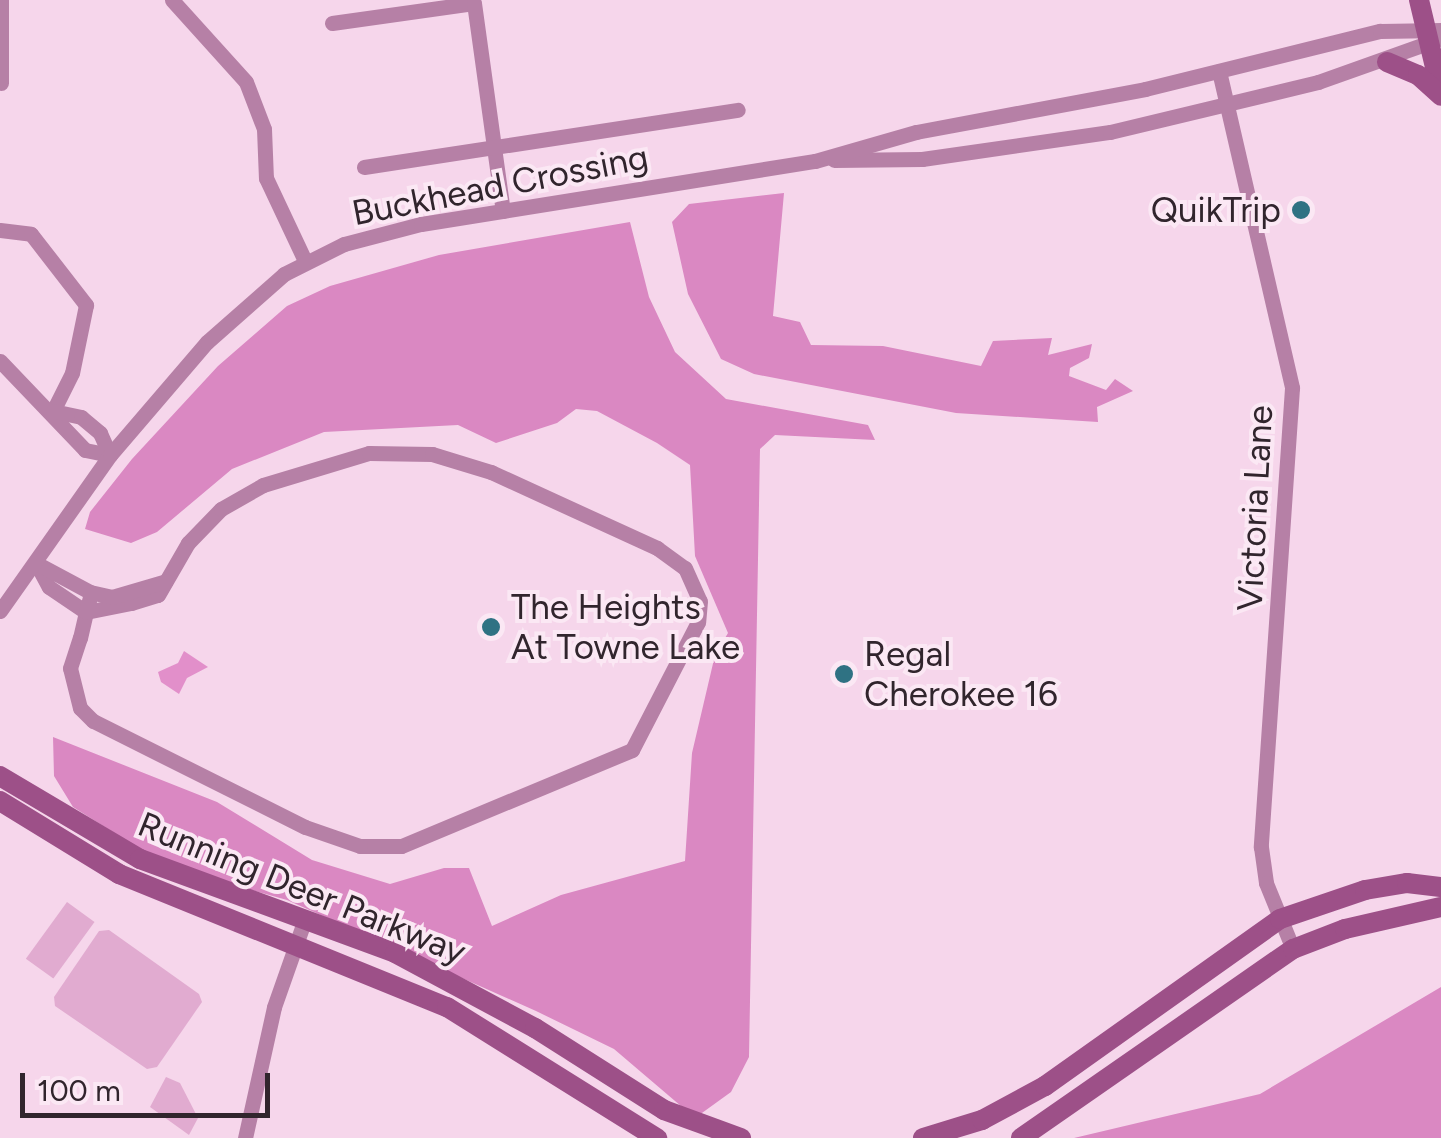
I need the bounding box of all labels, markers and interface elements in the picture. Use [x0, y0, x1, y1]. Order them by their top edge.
street label: Buckhead Crossing [348, 136, 652, 234]
place label: QuikTrip [1151, 189, 1281, 231]
marker: QuikTrip [1290, 199, 1312, 221]
street label: Victoria Lane [1229, 404, 1281, 612]
place label: The Heights At Towne Lake [511, 586, 740, 668]
marker: The Heights At Towne Lake [480, 616, 502, 638]
place label: Regal Cherokee 16 [864, 633, 1058, 715]
marker: Regal Cherokee 16 [833, 663, 855, 685]
street label: Running Deer Parkway [132, 803, 472, 973]
scale bar [25, 1053, 275, 1115]
text: 100 m [37, 1072, 121, 1109]

